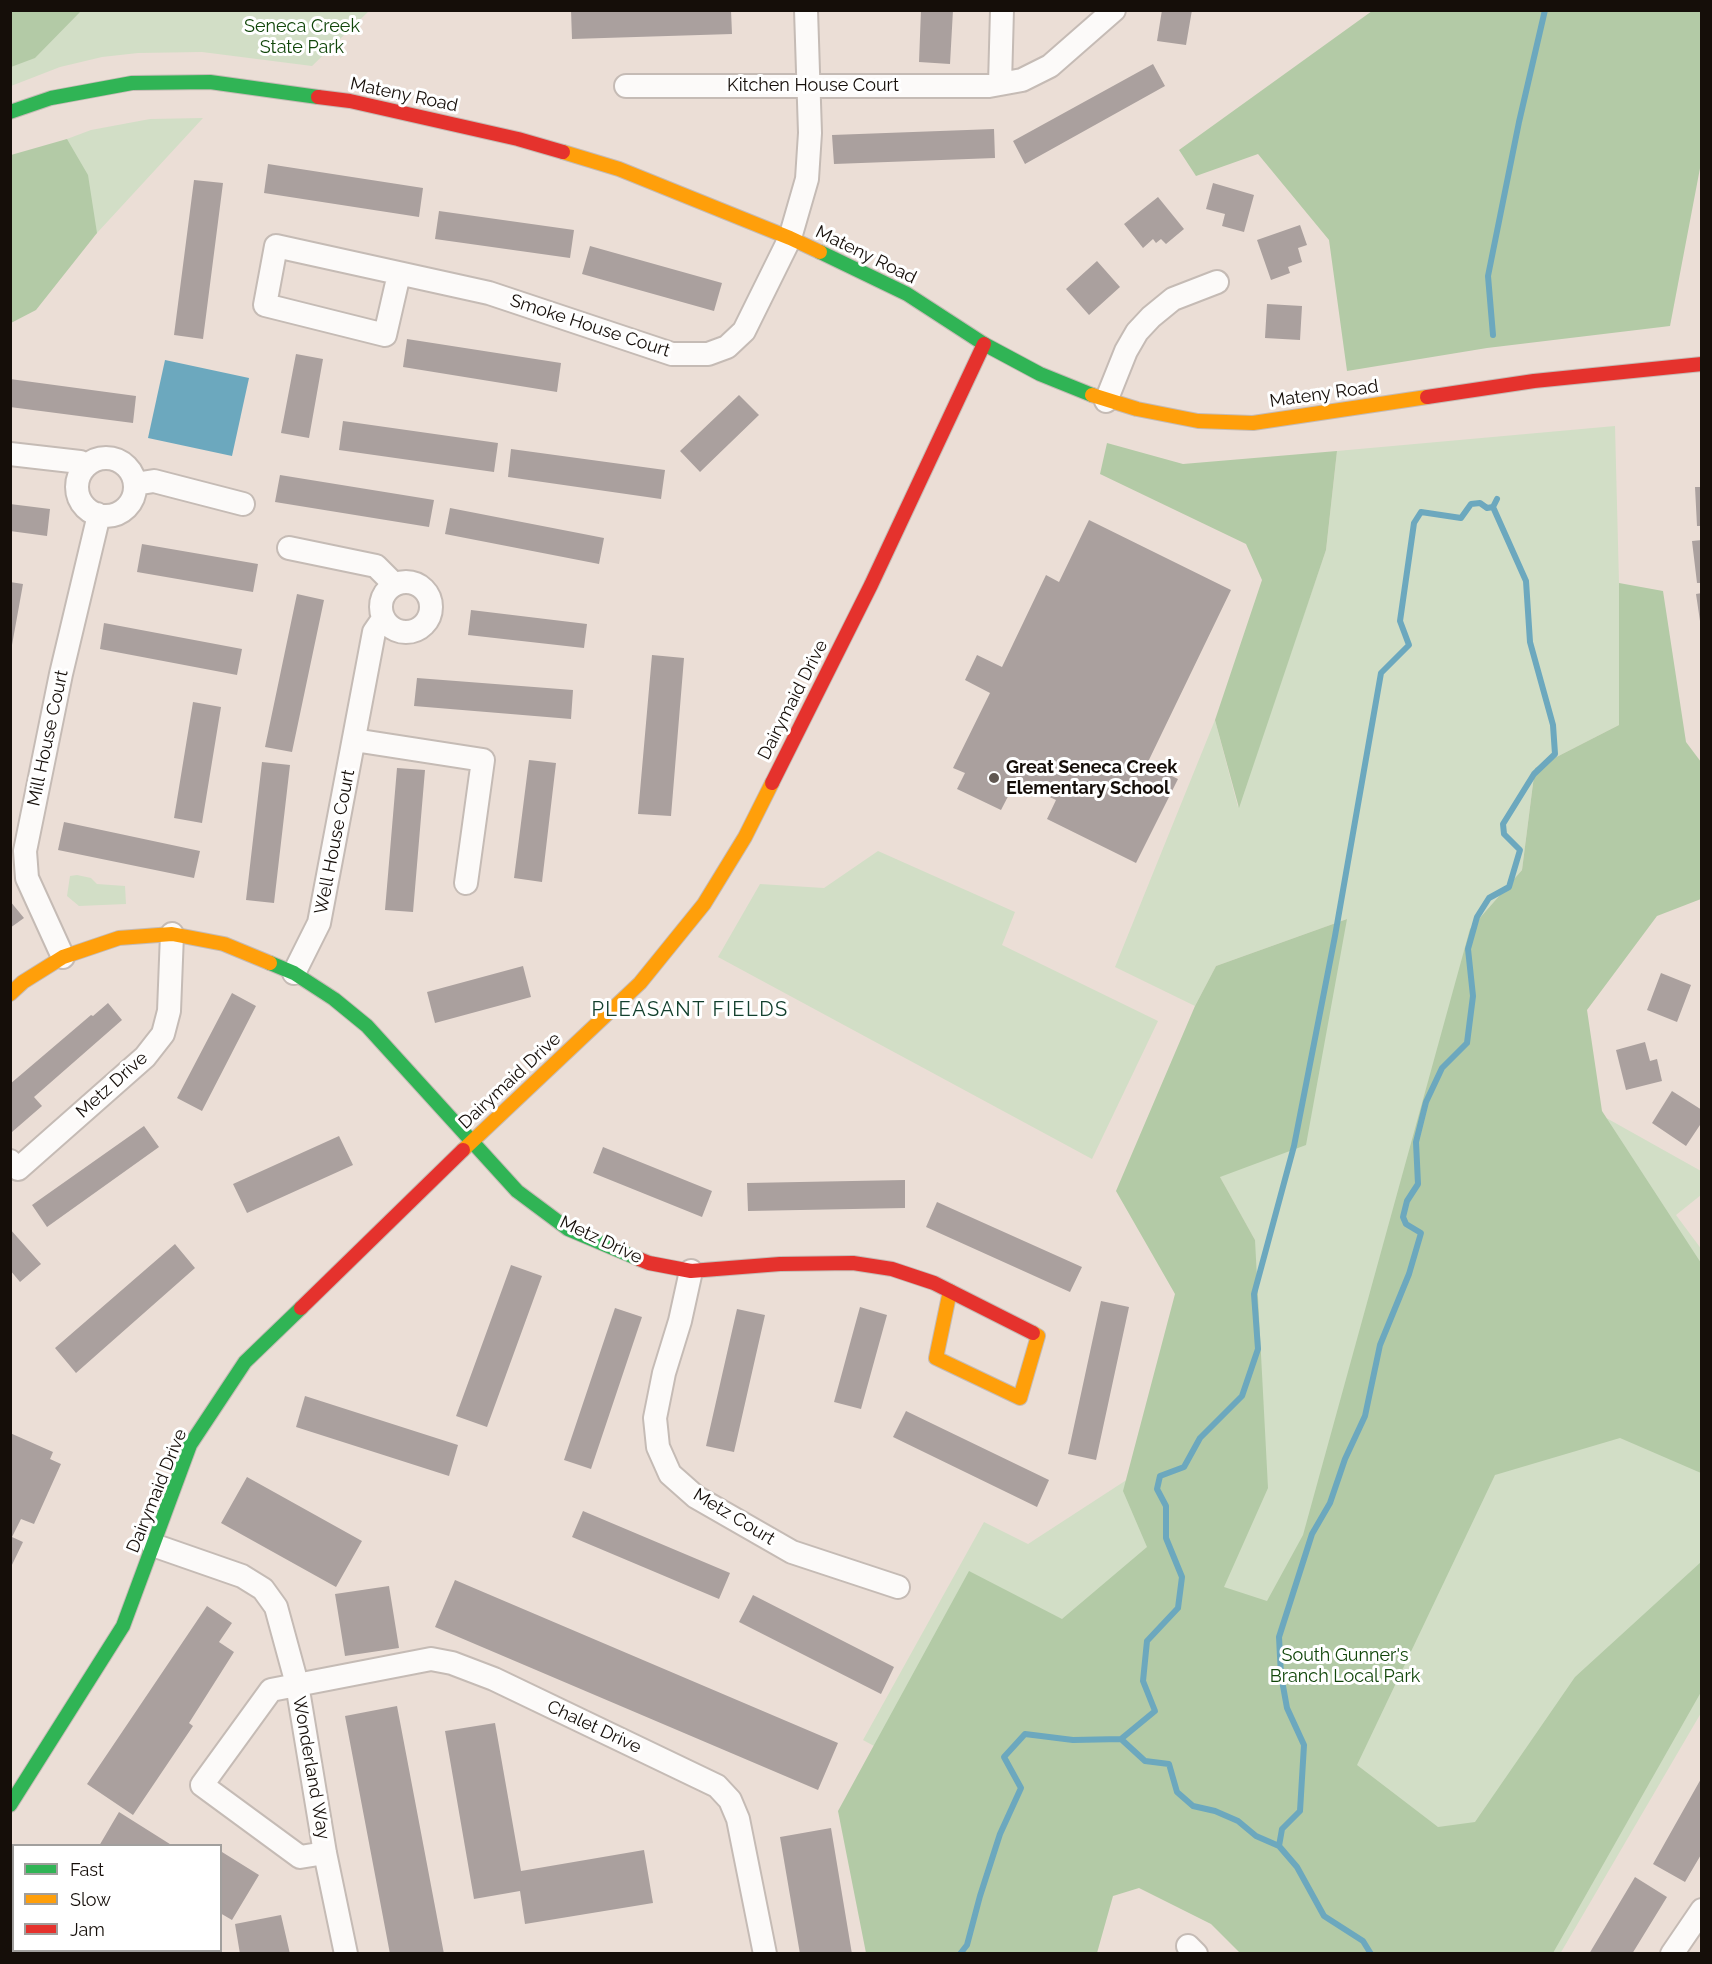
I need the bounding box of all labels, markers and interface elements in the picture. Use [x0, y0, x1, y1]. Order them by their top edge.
park label: Seneca Creek State Park [244, 16, 360, 58]
street label: Mateny Road [348, 73, 460, 117]
street label: Kitchen House Court [727, 75, 899, 97]
street label: Mateny Road [812, 221, 920, 289]
street label: Smoke House Court [507, 290, 673, 362]
street label: Mateny Road [1268, 376, 1380, 412]
street label: Dairymaid Drive [753, 636, 833, 764]
street label: Mill House Court [23, 668, 73, 808]
place label: Great Seneca Creek Elementary School [1006, 757, 1177, 800]
street label: Well House Court [310, 768, 360, 916]
marker: Great Seneca Creek Elementary School [987, 771, 1001, 785]
district label: PLEASANT FIELDS [591, 998, 789, 1022]
street label: Dairymaid Drive [455, 1028, 565, 1134]
street label: Metz Drive [72, 1047, 152, 1123]
street label: Metz Drive [556, 1212, 646, 1268]
street label: Dairymaid Drive [122, 1426, 192, 1556]
street label: Metz Court [689, 1484, 779, 1550]
park label: South Gunner's Branch Local Park [1270, 1645, 1420, 1688]
street label: Wonderland Way [288, 1695, 334, 1841]
street label: Chalet Drive [543, 1696, 645, 1758]
legend [12, 1844, 222, 1952]
text: Fast [70, 1859, 104, 1880]
text: Slow [70, 1889, 111, 1910]
text: Jam [70, 1919, 105, 1940]

